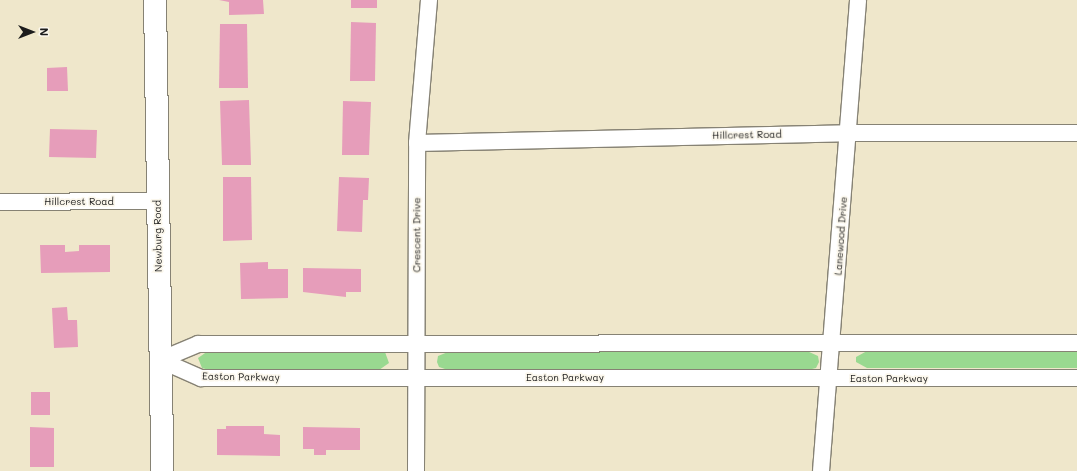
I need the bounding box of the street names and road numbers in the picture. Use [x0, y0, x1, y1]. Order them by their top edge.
street label: Hillcrest Road [712, 128, 782, 142]
street label: Hillcrest Road [44, 196, 114, 208]
street label: Lanewood Drive [832, 196, 850, 276]
street label: Crescent Drive [411, 198, 423, 272]
street label: Newburg Road [151, 200, 165, 272]
street label: Easton Parkway [202, 370, 280, 384]
street label: Easton Parkway [526, 372, 604, 384]
street label: Easton Parkway [850, 373, 928, 385]

